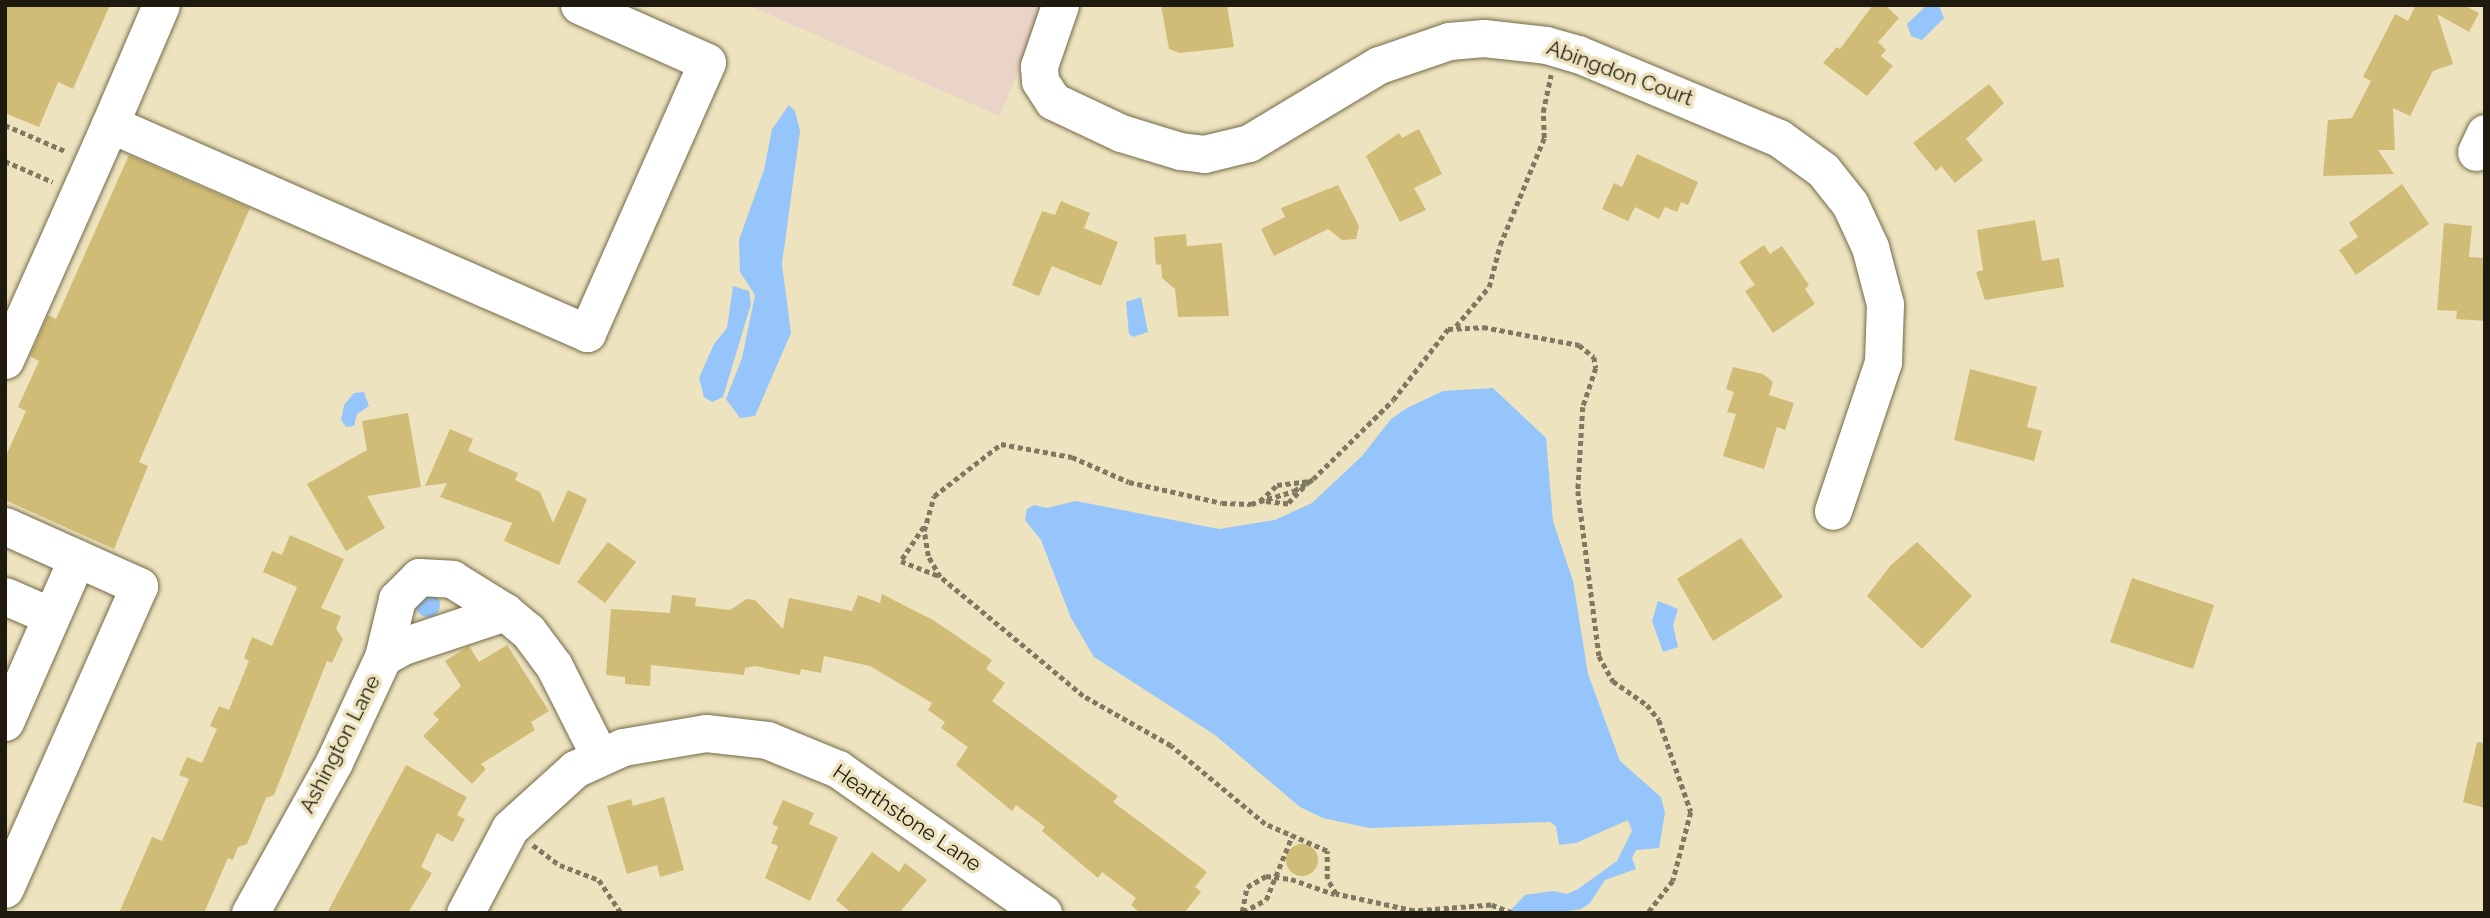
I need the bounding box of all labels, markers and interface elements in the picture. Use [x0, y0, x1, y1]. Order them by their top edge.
street label: Abingdon Court [1543, 35, 1697, 111]
street label: Ashington Lane [294, 671, 386, 817]
street label: Hearthstone Lane [828, 759, 986, 877]

